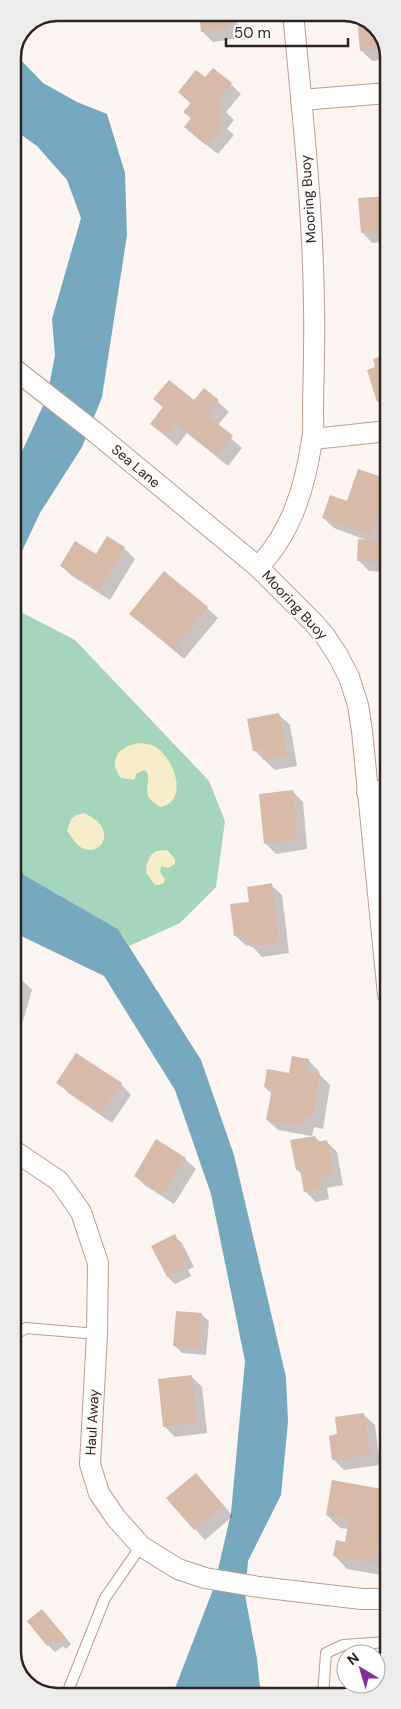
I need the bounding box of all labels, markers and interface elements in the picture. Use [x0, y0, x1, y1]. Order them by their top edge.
scale bar [226, 15, 348, 47]
text: 50 m [234, 23, 271, 43]
street label: Mooring Buoy [296, 154, 320, 244]
street label: Sea Lane [108, 440, 164, 492]
street label: Mooring Buoy [258, 567, 332, 644]
street label: Haul Away [81, 1388, 103, 1456]
north arrow [336, 1644, 386, 1694]
text: N [343, 1649, 363, 1669]

